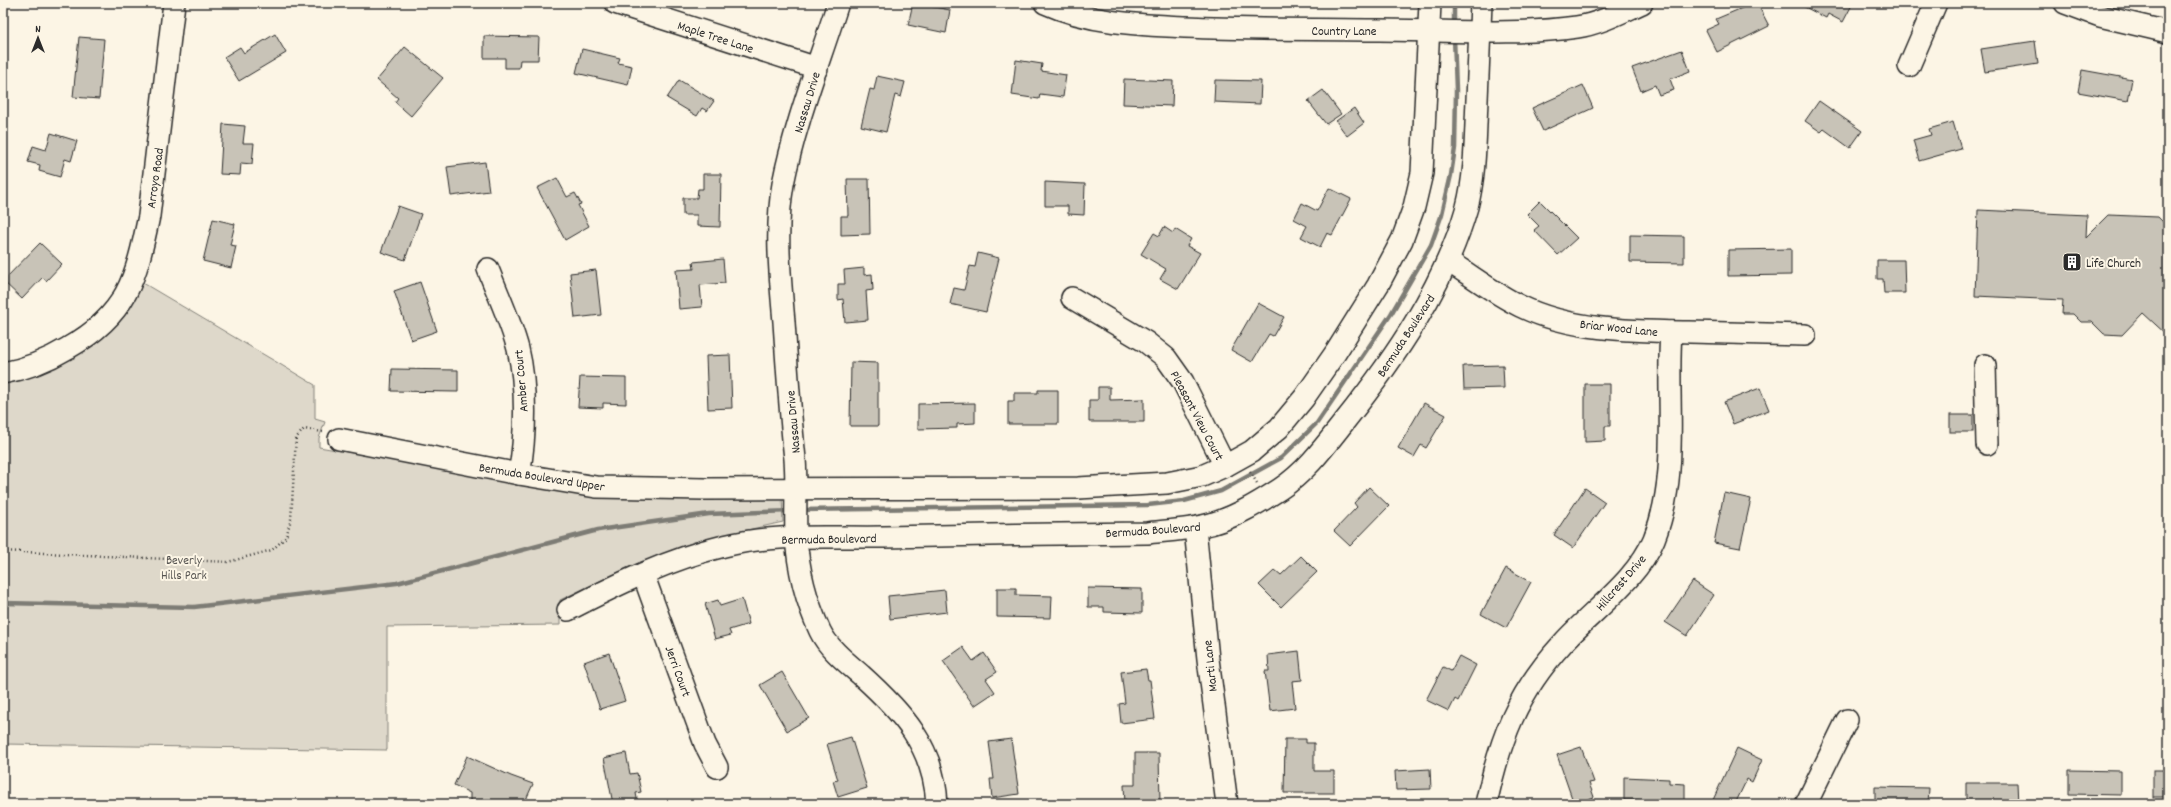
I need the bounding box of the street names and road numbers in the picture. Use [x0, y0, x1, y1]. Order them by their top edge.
street label: Maple Tree Lane [675, 17, 756, 60]
street label: Country Lane [1312, 23, 1377, 42]
street label: Nassau Drive [790, 69, 827, 136]
street label: Arroyo Road [143, 147, 170, 210]
street label: Bermuda Boulevard [1373, 291, 1441, 381]
street label: Briar Wood Lane [1579, 316, 1659, 343]
street label: Amber Court [510, 349, 535, 413]
street label: Pleasant View Court [1164, 368, 1228, 465]
street label: Nassau Drive [782, 389, 807, 454]
street label: Bermuda Boulevard Upper [477, 459, 606, 498]
street label: Bermuda Boulevard [1105, 519, 1201, 544]
street label: Bermuda Boulevard [781, 530, 877, 551]
street label: Hillcrest Drive [1592, 551, 1652, 616]
street label: Marti Lane [1199, 639, 1224, 693]
street label: Jerri Court [659, 644, 695, 700]

